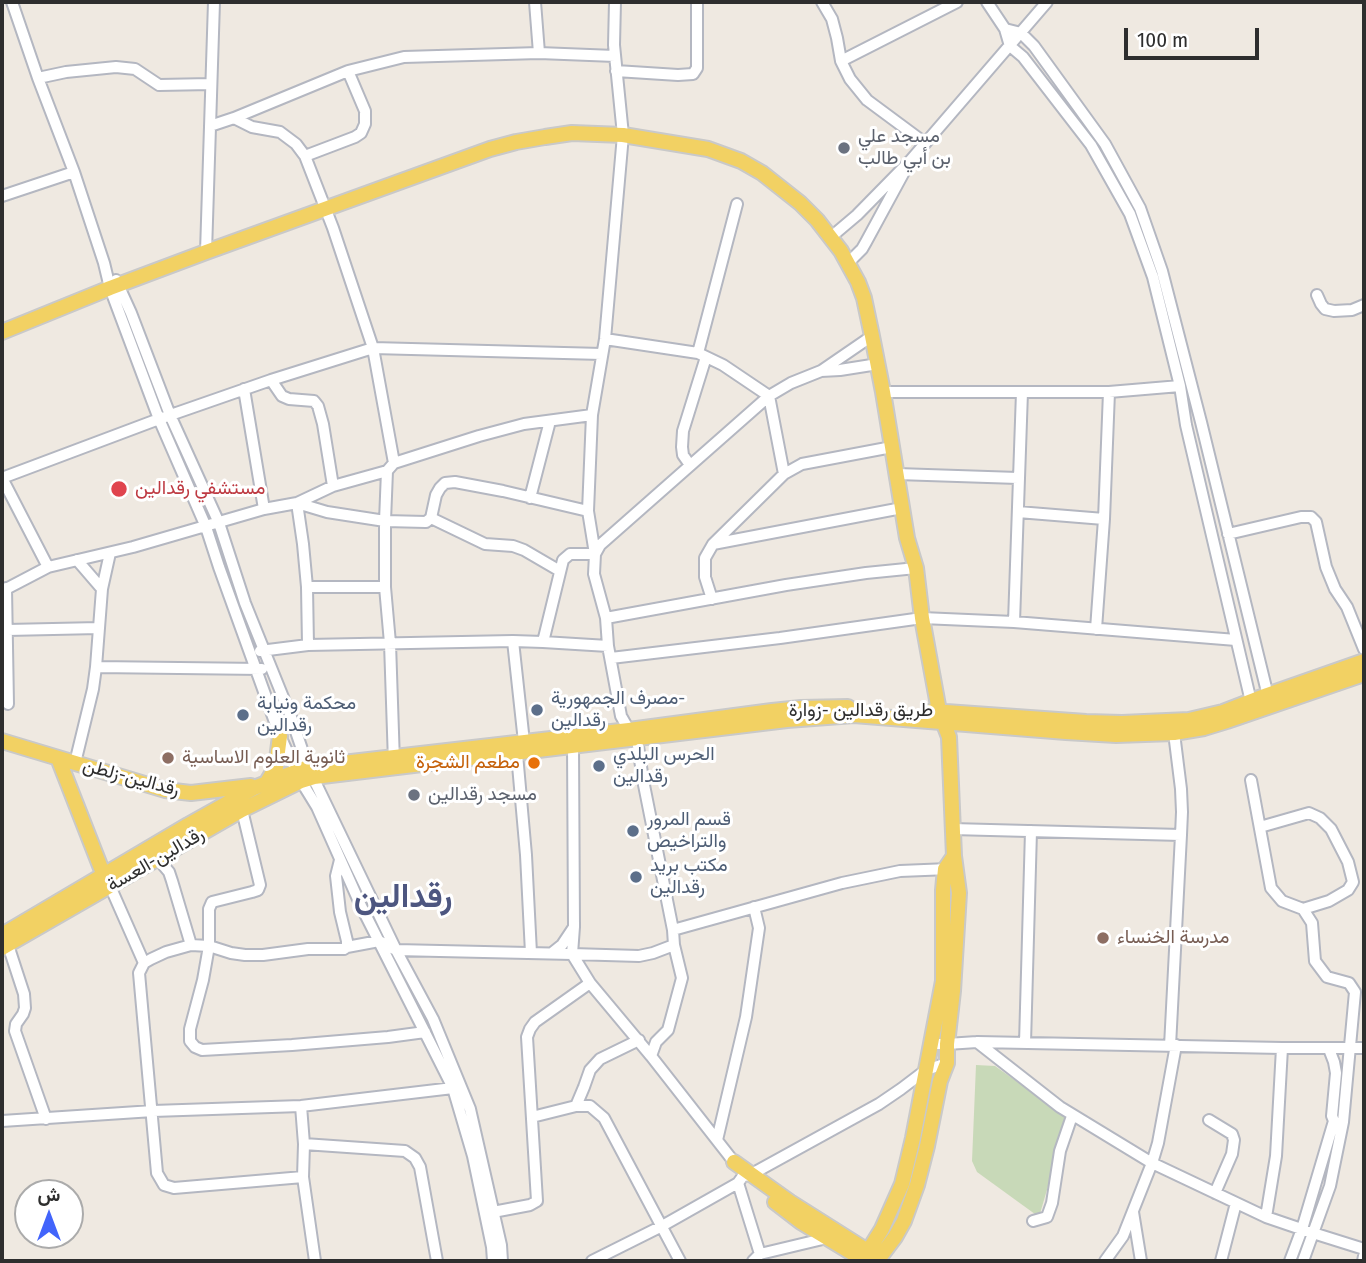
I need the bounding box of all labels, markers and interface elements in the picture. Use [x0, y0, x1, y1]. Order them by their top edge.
scale bar [1128, 14, 1263, 58]
text: 100 m [1137, 27, 1188, 53]
place label: مسجد علي بن أبي طالب [858, 126, 951, 170]
marker: مسجد علي بن أبي طالب [836, 140, 852, 156]
place label: مستشفي رقدالين [135, 478, 265, 500]
marker: مستشفي رقدالين [109, 479, 129, 499]
place label: مصرف الجمهورية- رقدالين [551, 688, 685, 732]
place label: محكمة ونيابة رقدالين [257, 693, 356, 737]
street label: طريق رقدالين -زوارة [789, 700, 933, 722]
marker: مصرف الجمهورية- رقدالين [529, 702, 545, 718]
marker: محكمة ونيابة رقدالين [235, 707, 251, 723]
place label: الحرس البلدي رقدالين [613, 744, 715, 788]
place label: ثانوية العلوم الاساسية [182, 747, 345, 769]
marker: ثانوية العلوم الاساسية [160, 750, 176, 766]
place label: مطعم الشجرة [416, 752, 520, 774]
street label: رقدالين-زلطن [80, 754, 182, 802]
marker: مطعم الشجرة [526, 755, 542, 771]
marker: الحرس البلدي رقدالين [591, 758, 607, 774]
place label: مسجد رقدالين [428, 784, 537, 806]
marker: مسجد رقدالين [406, 787, 422, 803]
place label: قسم المرور والتراخيص [647, 809, 731, 853]
street label: رقدالين-العسة [103, 823, 209, 897]
marker: قسم المرور والتراخيص [625, 823, 641, 839]
place label: مكتب بريد رقدالين [650, 855, 728, 899]
marker: مكتب بريد رقدالين [628, 869, 644, 885]
district label: رقدالين [354, 878, 452, 918]
place label: مدرسة الخنساء [1117, 927, 1229, 949]
marker: مدرسة الخنساء [1095, 930, 1111, 946]
north arrow [14, 1179, 84, 1249]
text: ش [38, 1183, 60, 1206]

